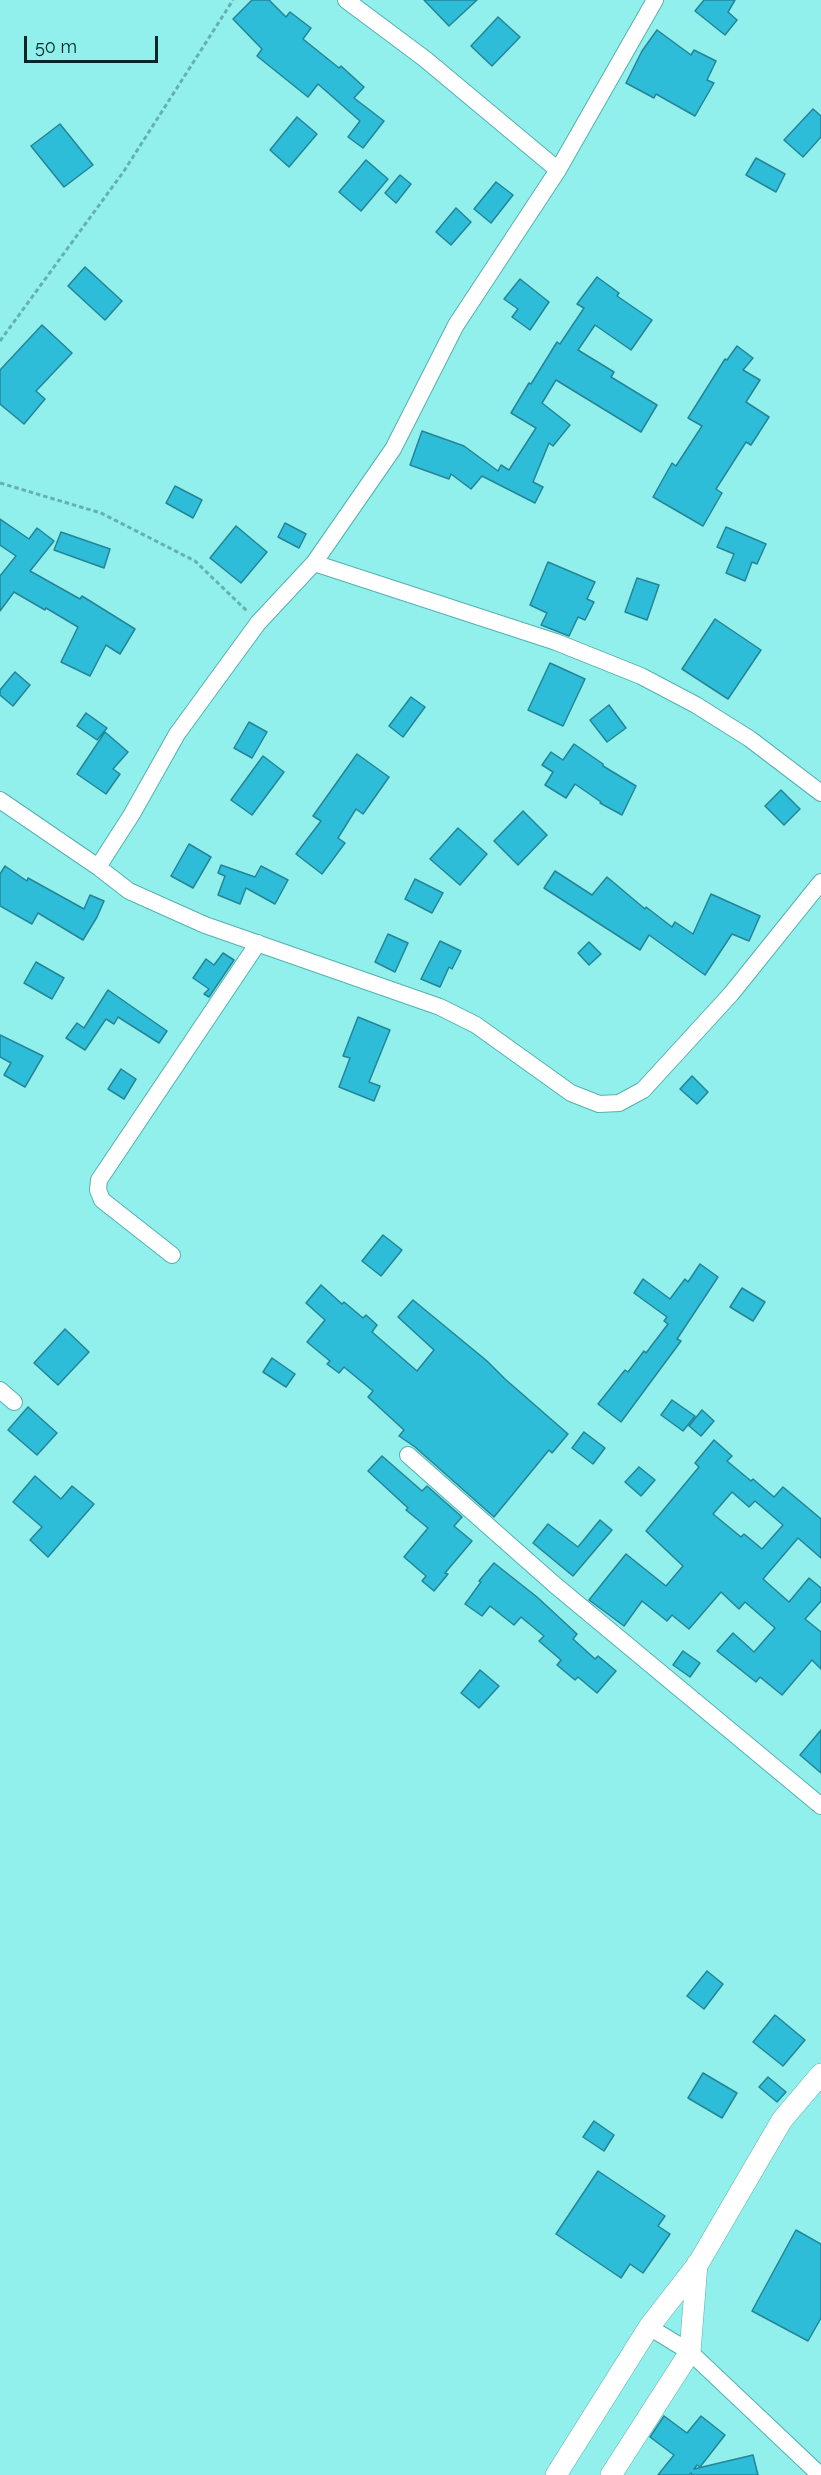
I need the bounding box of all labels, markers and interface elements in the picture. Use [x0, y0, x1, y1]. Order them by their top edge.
scale bar [27, 24, 160, 62]
text: 50 m [35, 36, 77, 57]

